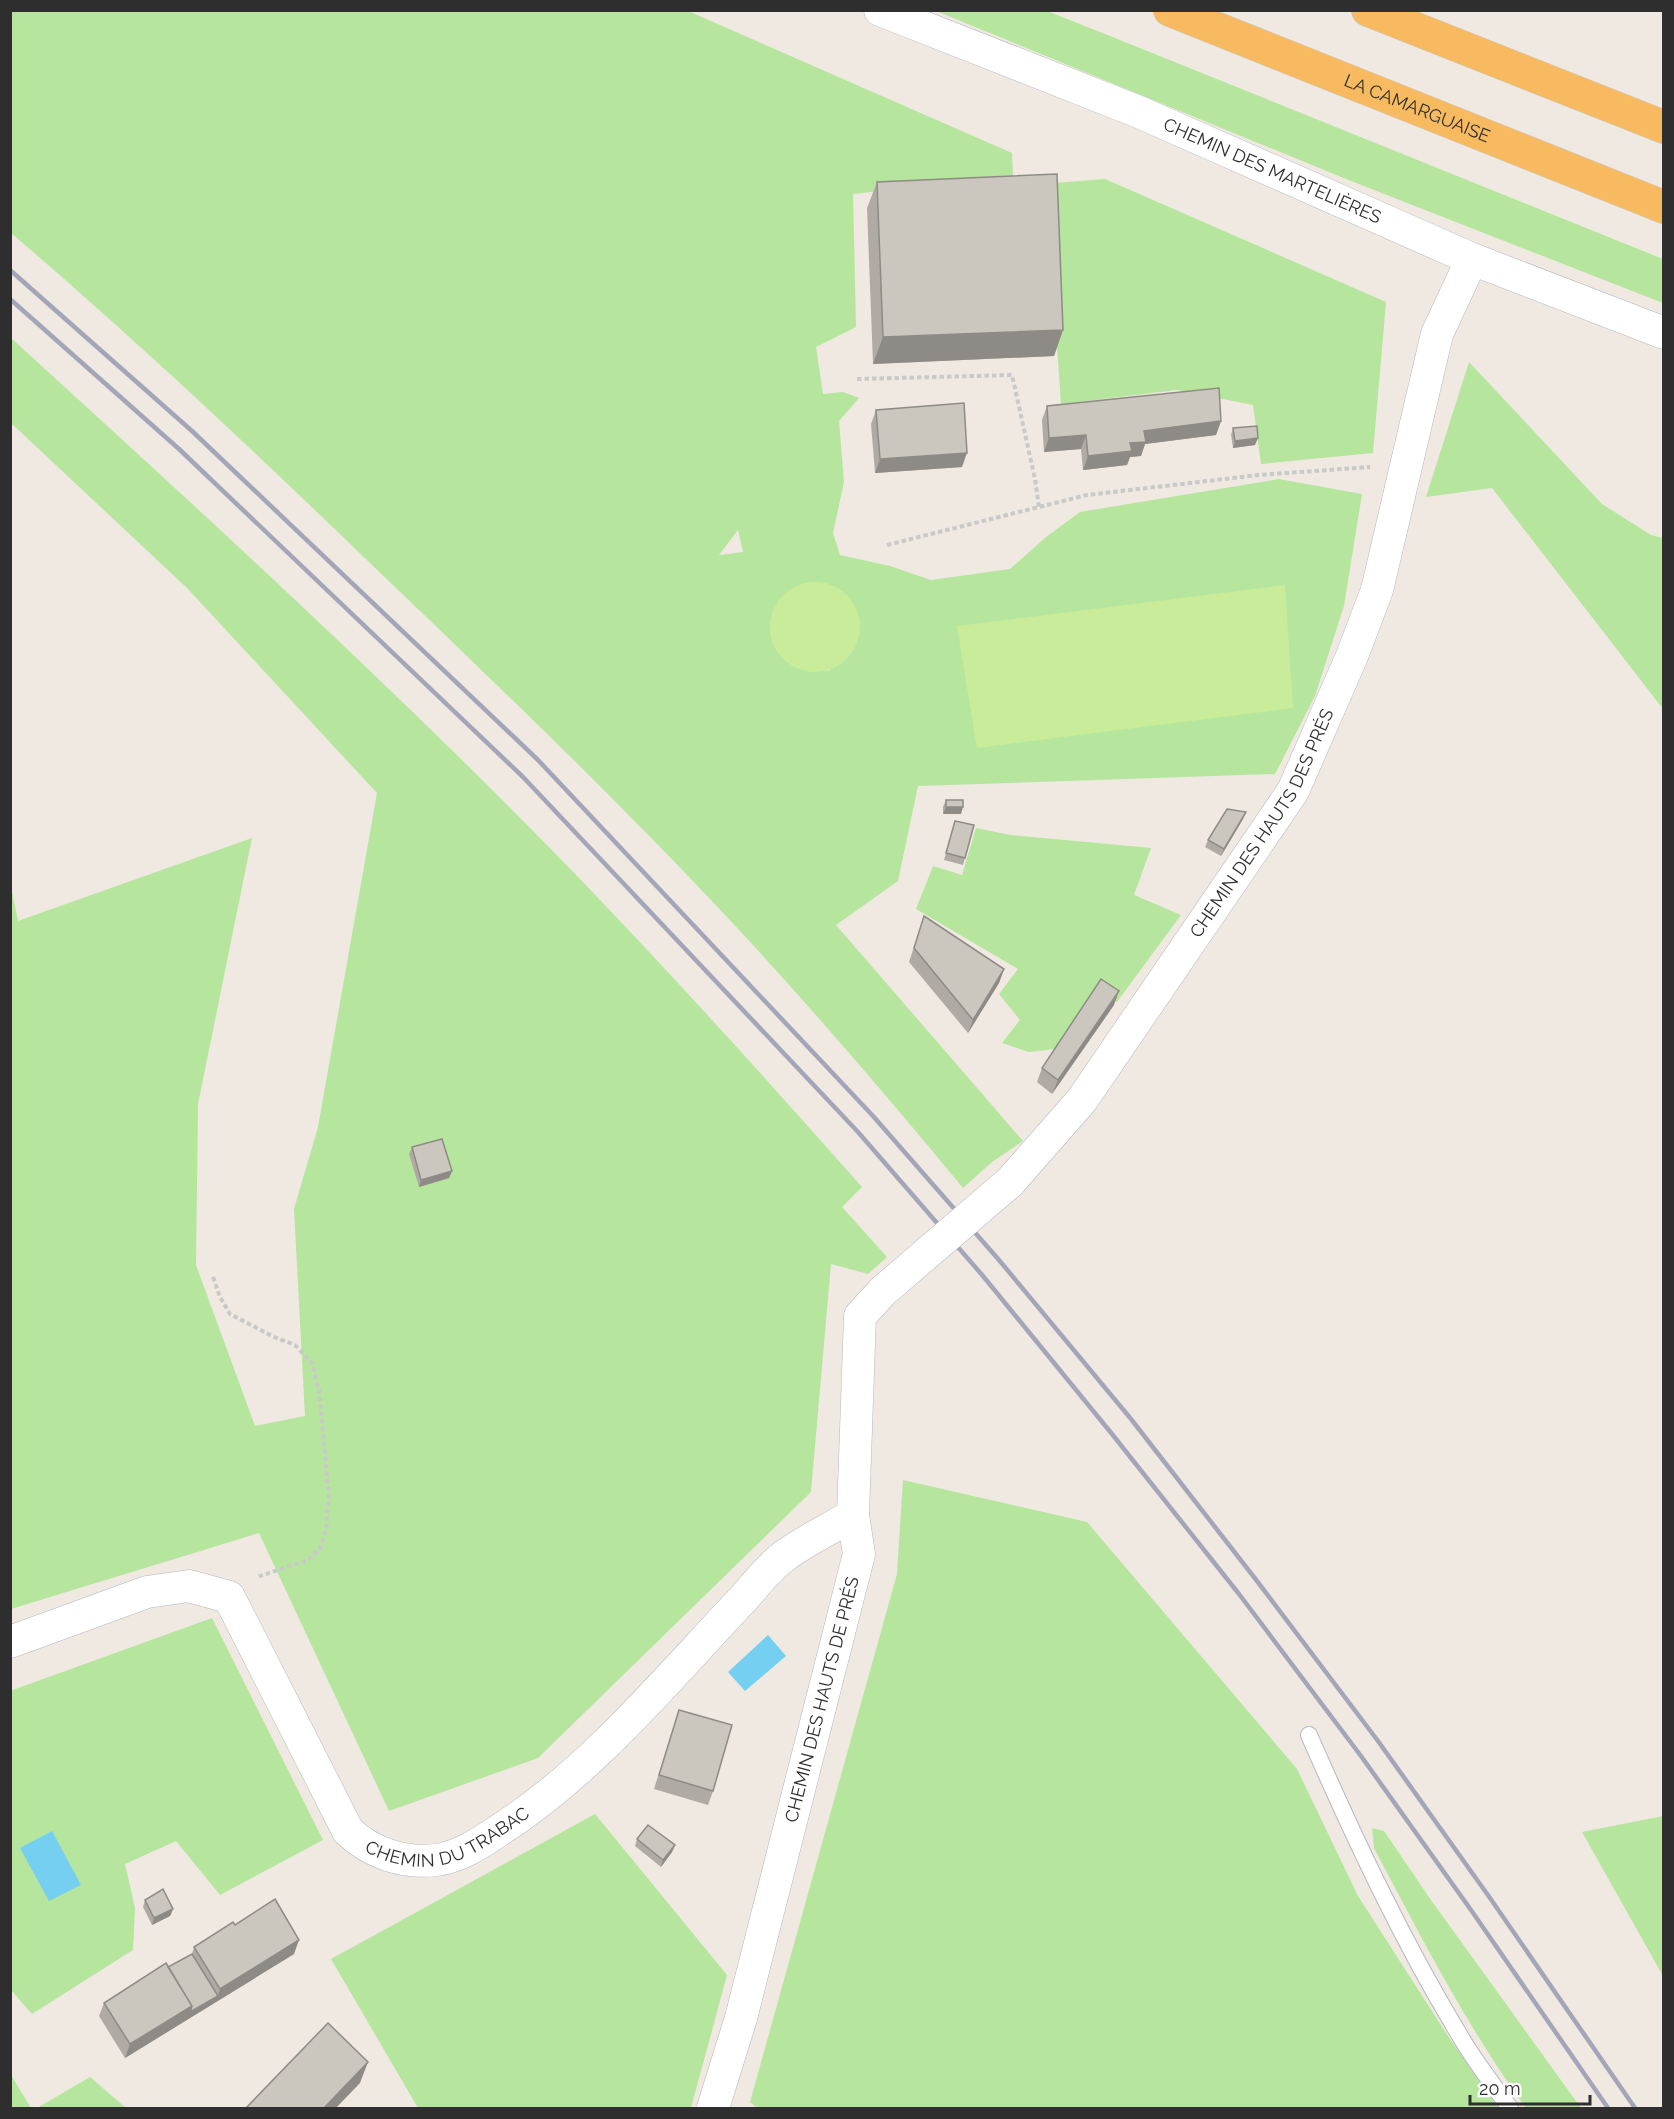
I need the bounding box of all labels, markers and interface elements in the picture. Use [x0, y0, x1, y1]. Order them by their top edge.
street label: LA CAMARGUAISE [1341, 70, 1493, 147]
street label: CHEMIN DES MARTELIÈRES [1160, 113, 1385, 228]
street label: CHEMIN DES HAUTS DES PRÉS [1185, 705, 1338, 941]
street label: CHEMIN DES HAUTS DE PRÉS [780, 1574, 863, 1824]
street label: CHEMIN DU TRABAC [362, 1802, 533, 1871]
scale bar [1470, 2068, 1590, 2106]
text: 20 m [1479, 2078, 1521, 2099]

